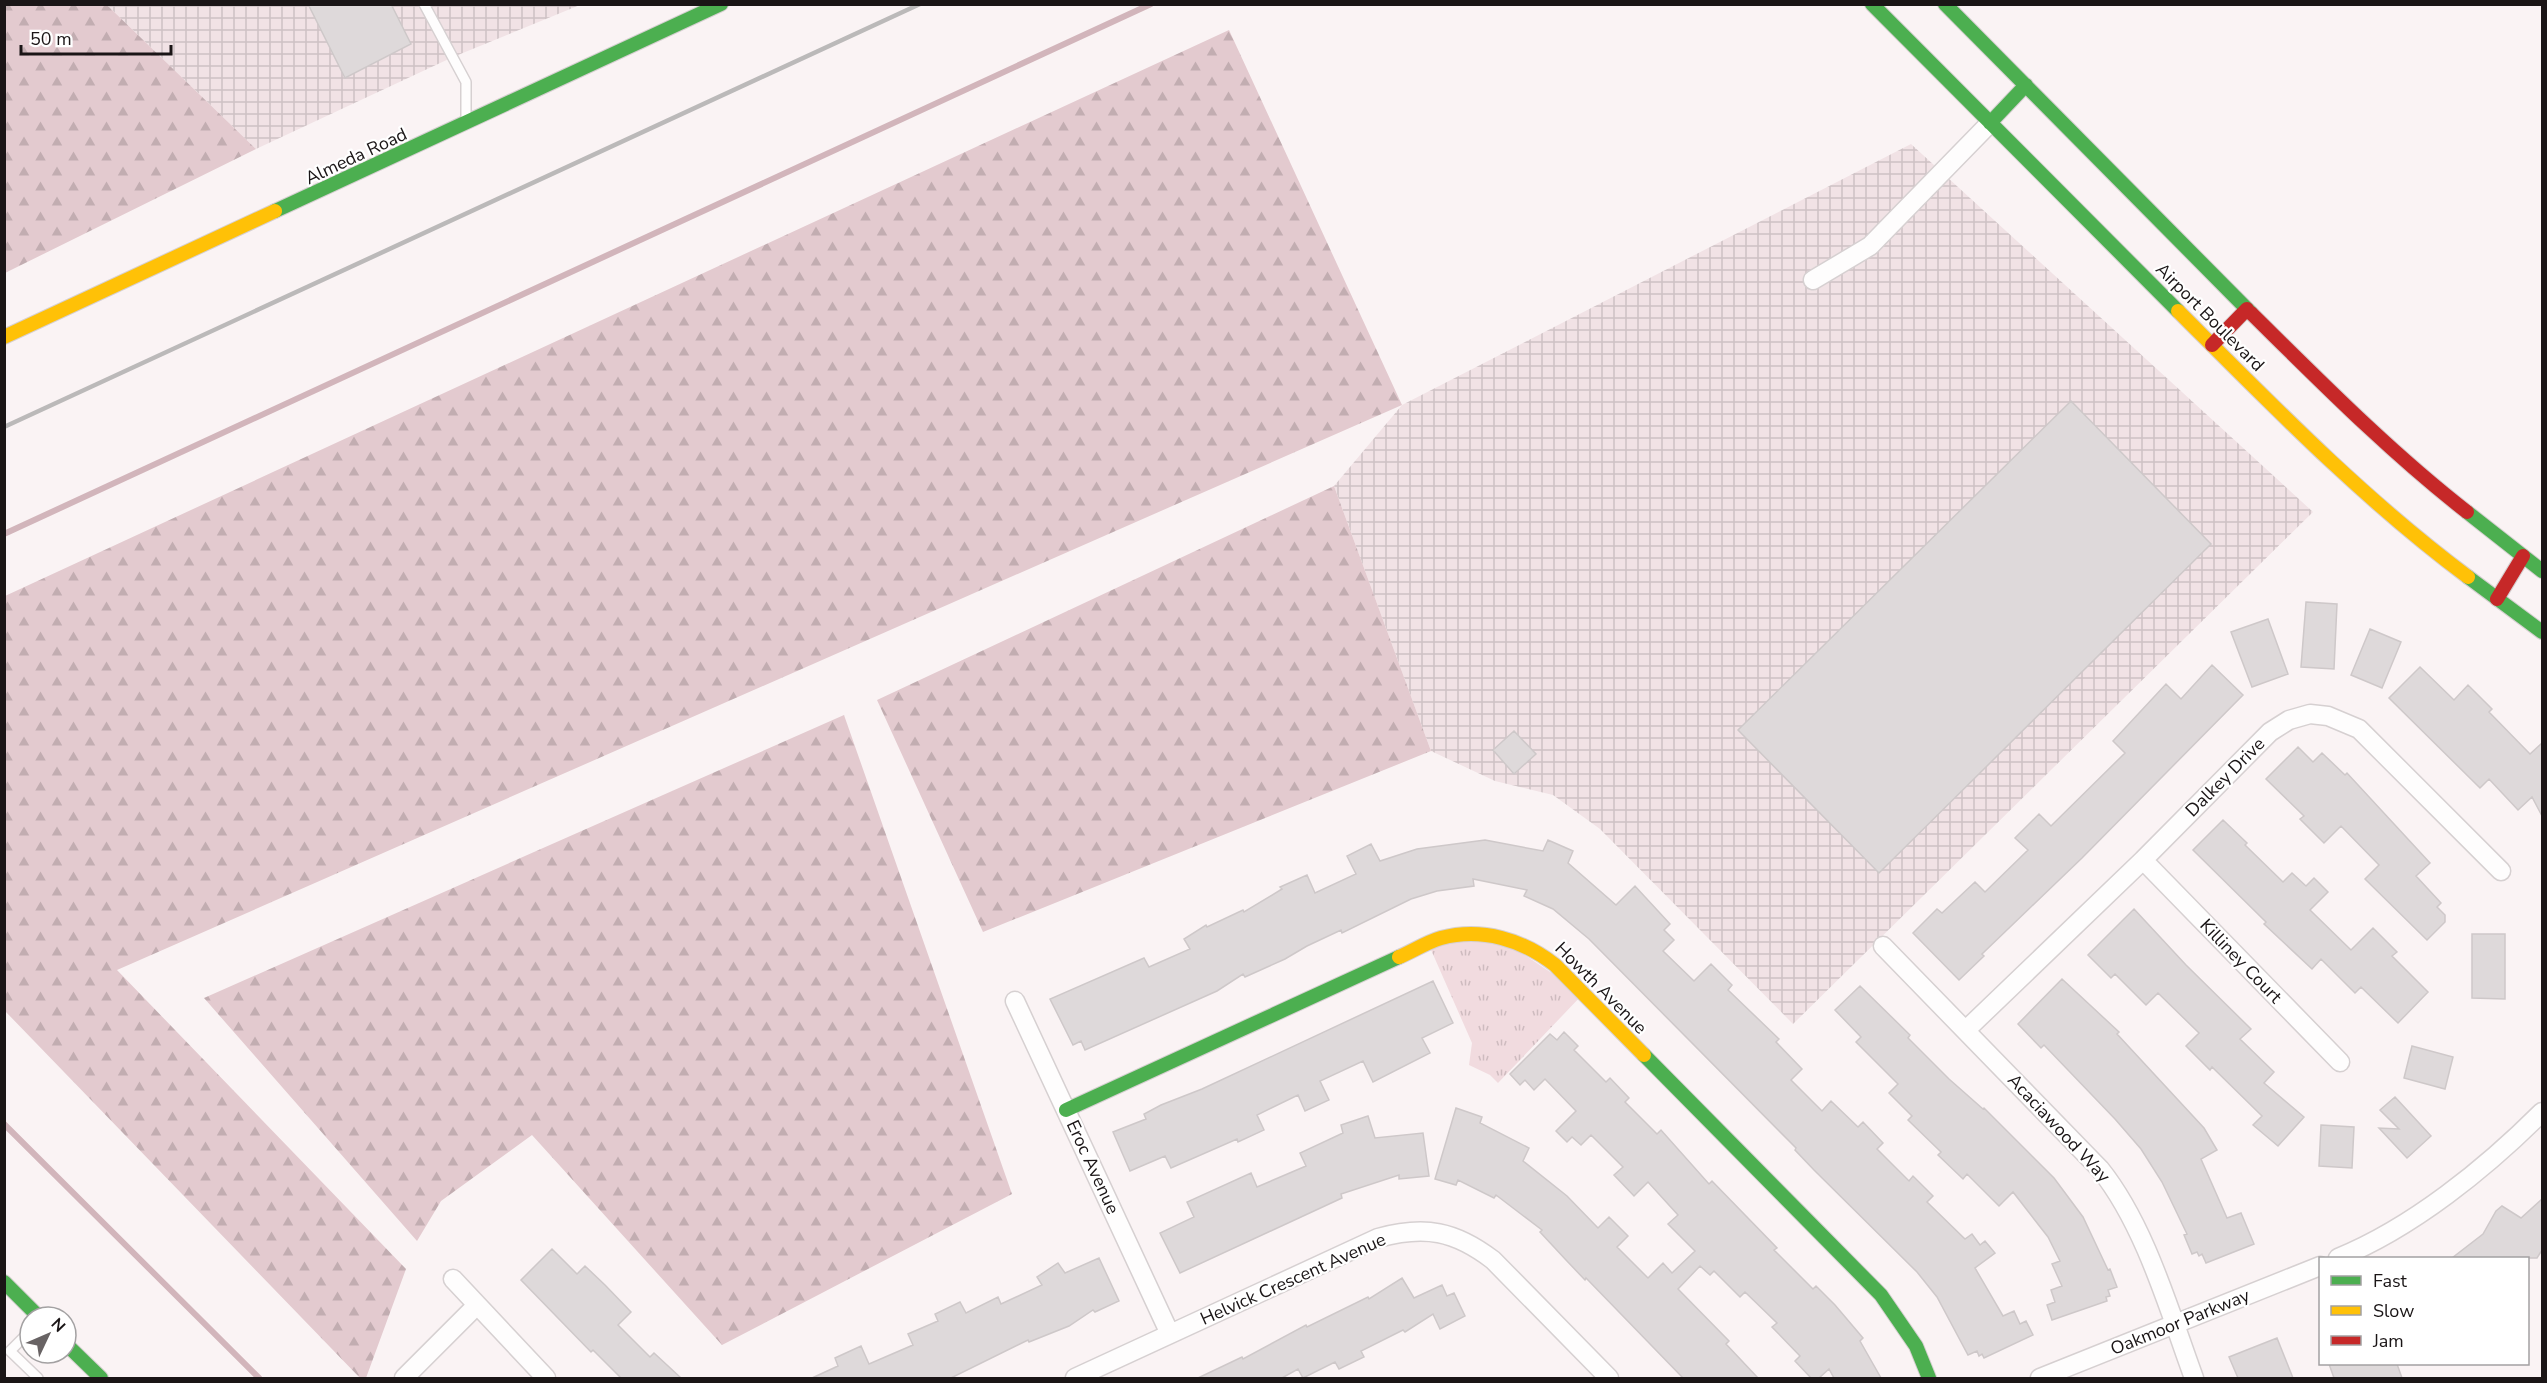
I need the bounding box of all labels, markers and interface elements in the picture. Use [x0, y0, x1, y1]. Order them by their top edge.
scale bar [21, 18, 171, 56]
text: 50 m [30, 27, 72, 51]
street label: Almeda Road [301, 122, 411, 190]
street label: Airport Boulevard [2150, 257, 2270, 377]
street label: Dalkey Drive [2180, 732, 2270, 822]
street label: Killiney Court [2195, 914, 2288, 1009]
street label: Howth Avenue [1550, 937, 1652, 1039]
street label: Acaciawood Way [2002, 1068, 2116, 1188]
street label: Eroc Avenue [1061, 1116, 1125, 1218]
street label: Helvick Crescent Avenue [1196, 1227, 1390, 1331]
legend [2319, 1257, 2529, 1365]
text: Fast [2373, 1269, 2408, 1293]
street label: Oakmoor Parkway [2107, 1283, 2254, 1361]
text: Slow [2373, 1299, 2414, 1323]
north arrow [18, 1305, 78, 1365]
text: N [46, 1313, 70, 1337]
text: Jam [2372, 1329, 2404, 1353]

